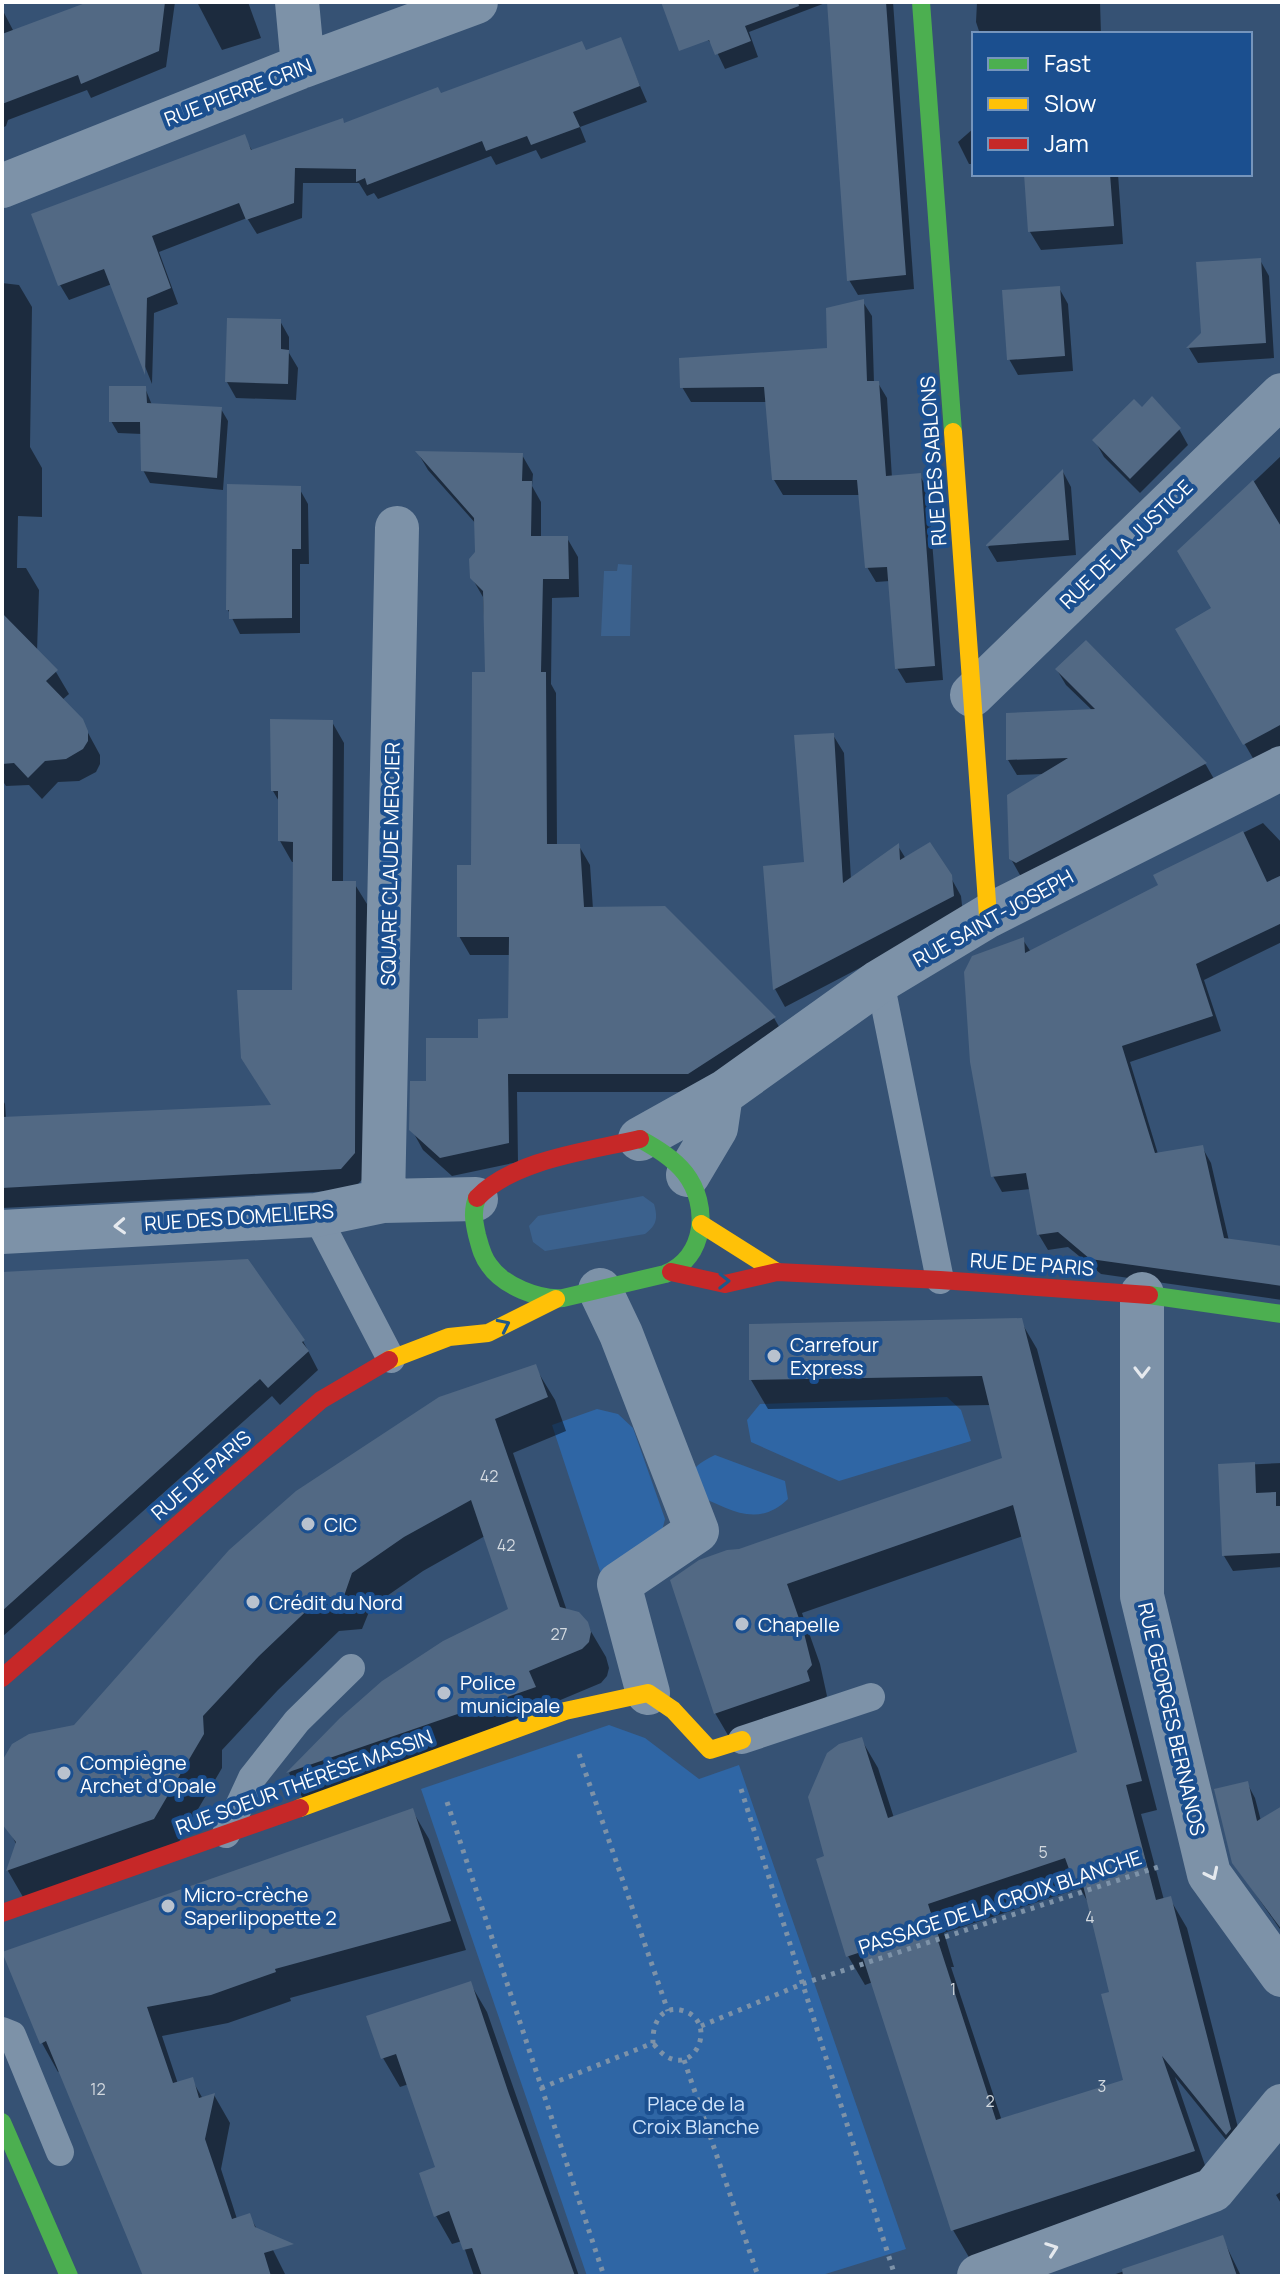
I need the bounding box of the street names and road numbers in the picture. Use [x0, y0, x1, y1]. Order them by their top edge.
street label: RUE PIERRE CRIN [160, 51, 316, 133]
street label: RUE DES SABLONS [914, 375, 952, 547]
street label: RUE DE LA JUSTICE [1054, 473, 1198, 615]
street label: SQUARE CLAUDE MERCIER [374, 742, 406, 986]
street label: RUE SAINT-JOSEPH [908, 863, 1078, 973]
street label: RUE DES DOMELIERS [143, 1197, 335, 1237]
street label: RUE DE PARIS [969, 1246, 1095, 1282]
street label: RUE DE PARIS [145, 1424, 257, 1526]
street label: RUE GEORGES BERNANOS [1132, 1600, 1212, 1838]
street label: RUE SOEUR THÉRÈSE MASSIN [172, 1723, 436, 1841]
street label: PASSAGE DE LA CROIX BLANCHE [855, 1843, 1145, 1961]

